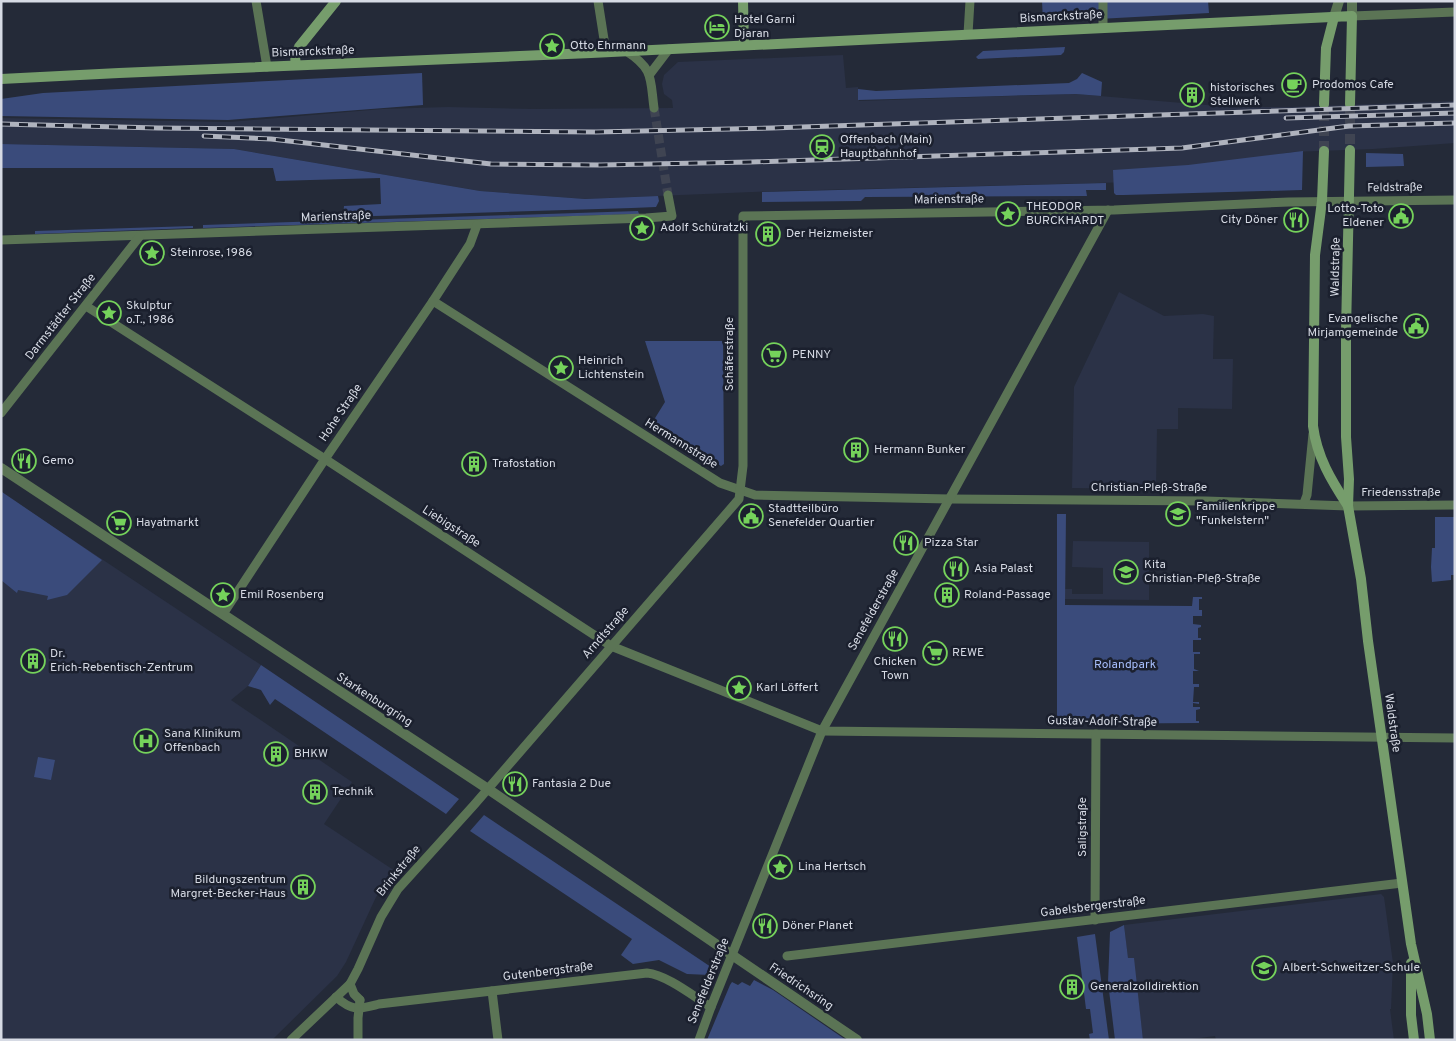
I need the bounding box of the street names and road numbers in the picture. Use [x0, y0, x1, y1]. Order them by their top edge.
street label: Bismarckstraße [1019, 7, 1103, 27]
street label: Bismarckstraße [271, 43, 355, 61]
street label: Feldstraße [1367, 180, 1423, 196]
street label: Marienstraße [914, 191, 984, 209]
street label: Marienstraße [301, 208, 371, 226]
street label: Waldstraße [1327, 237, 1345, 297]
street label: Darmstädter Straße [22, 270, 100, 364]
street label: Schäferstraße [722, 317, 738, 391]
street label: Hohe Straße [316, 381, 366, 445]
street label: Hermannstraße [641, 415, 721, 473]
street label: Christian-Pleß-Straße [1091, 480, 1207, 496]
street label: Friedensstraße [1361, 485, 1441, 501]
street label: Liebigstraße [419, 502, 483, 552]
street label: Senefelderstraße [845, 566, 903, 654]
street label: Arndtstraße [579, 604, 633, 662]
street label: Starkenburgring [333, 669, 415, 731]
street label: Waldstraße [1380, 692, 1404, 754]
street label: Gustav-Adolf-Straße [1047, 713, 1157, 731]
street label: Saligstraße [1075, 797, 1091, 857]
street label: Brinkstraße [373, 842, 425, 900]
street label: Gabelsbergerstraße [1040, 893, 1146, 921]
street label: Senefelderstraße [684, 936, 734, 1026]
street label: Gutenbergstraße [502, 959, 594, 985]
street label: Friedrichsring [766, 960, 836, 1014]

